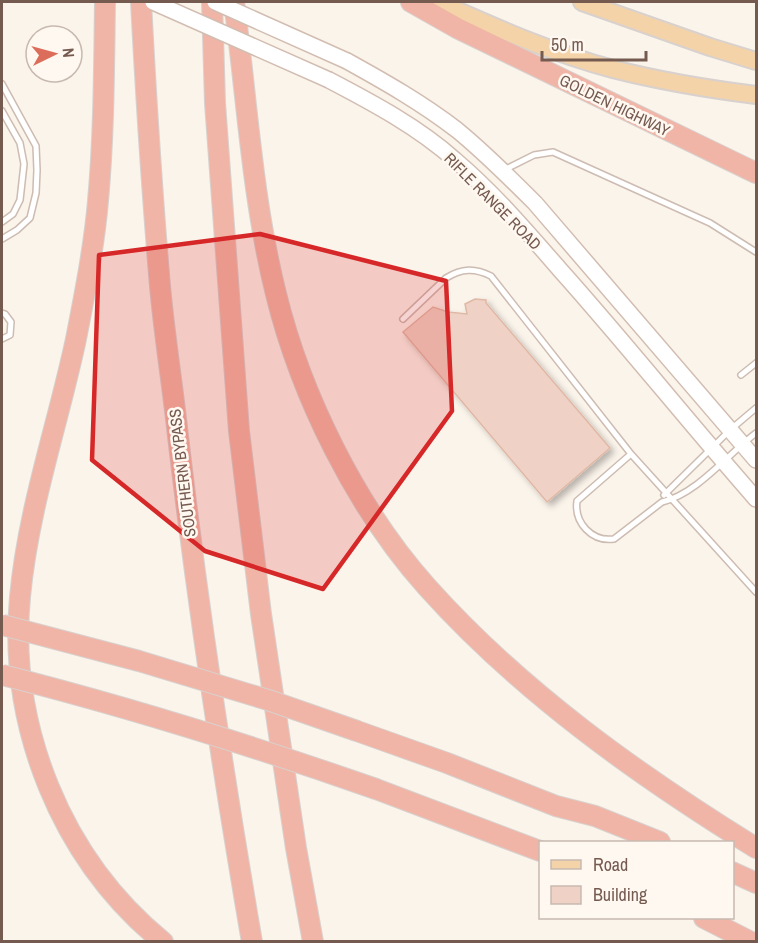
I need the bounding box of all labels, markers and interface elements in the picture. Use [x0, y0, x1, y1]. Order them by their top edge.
north arrow [24, 24, 84, 84]
scale bar [542, 24, 646, 62]
text: 50 m [551, 32, 584, 57]
text: N [58, 47, 80, 58]
street label: GOLDEN HIGHWAY [556, 69, 674, 141]
street label: RIFLE RANGE ROAD [440, 148, 546, 254]
street label: SOUTHERN BYPASS [163, 407, 201, 538]
legend [539, 841, 734, 919]
text: Road [593, 852, 628, 877]
text: Building [593, 882, 648, 907]

